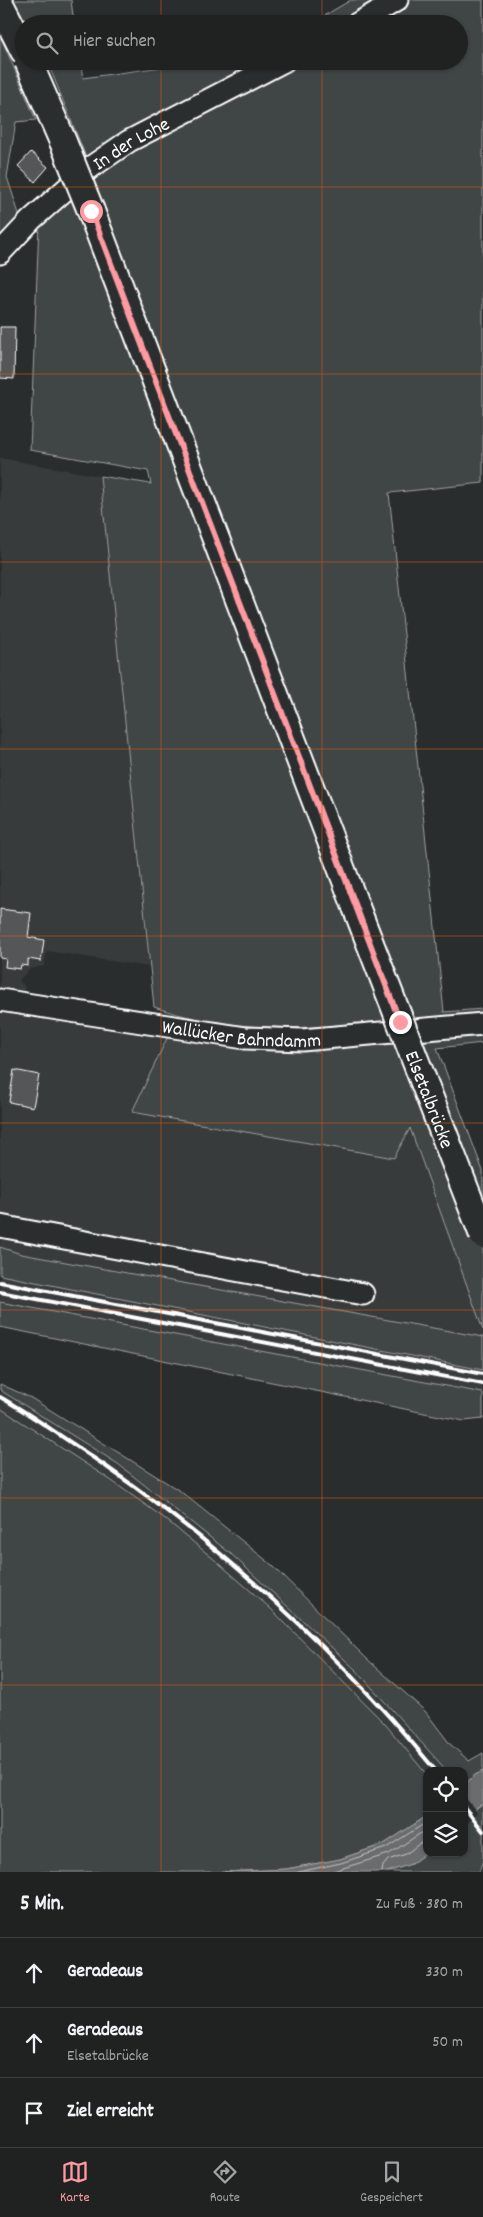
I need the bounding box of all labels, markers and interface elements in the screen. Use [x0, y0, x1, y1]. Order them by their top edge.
search box [15, 15, 468, 70]
icon: search [33, 29, 61, 57]
text: Hier suchen [73, 29, 156, 56]
street label: In der Lohe [88, 111, 175, 179]
route start [80, 200, 103, 223]
route end [389, 1011, 412, 1034]
street label: Wallücker Bahndamm [160, 1014, 322, 1057]
street label: Elsetalbrücke [396, 1047, 459, 1153]
map controls [423, 1767, 468, 1857]
button: locate [423, 1767, 468, 1812]
button: layers [423, 1812, 468, 1857]
text: 5 Min. [20, 1890, 64, 1920]
text: Zu Fuß · 380 m [376, 1893, 463, 1916]
icon: ahead [20, 1959, 48, 1987]
text: Geradeaus [67, 1959, 143, 1986]
text: 330 m [425, 1961, 463, 1984]
text: Geradeaus [67, 2018, 143, 2045]
icon: ahead [20, 2029, 48, 2057]
text: 50 m [432, 2031, 463, 2054]
text: Elsetalbrücke [67, 2045, 149, 2068]
icon: arrive [20, 2099, 48, 2127]
text: Ziel erreicht [67, 2099, 154, 2126]
tab: Karte [60, 2158, 90, 2208]
tab: Route [210, 2158, 240, 2208]
tab: Gespeichert [360, 2158, 423, 2208]

